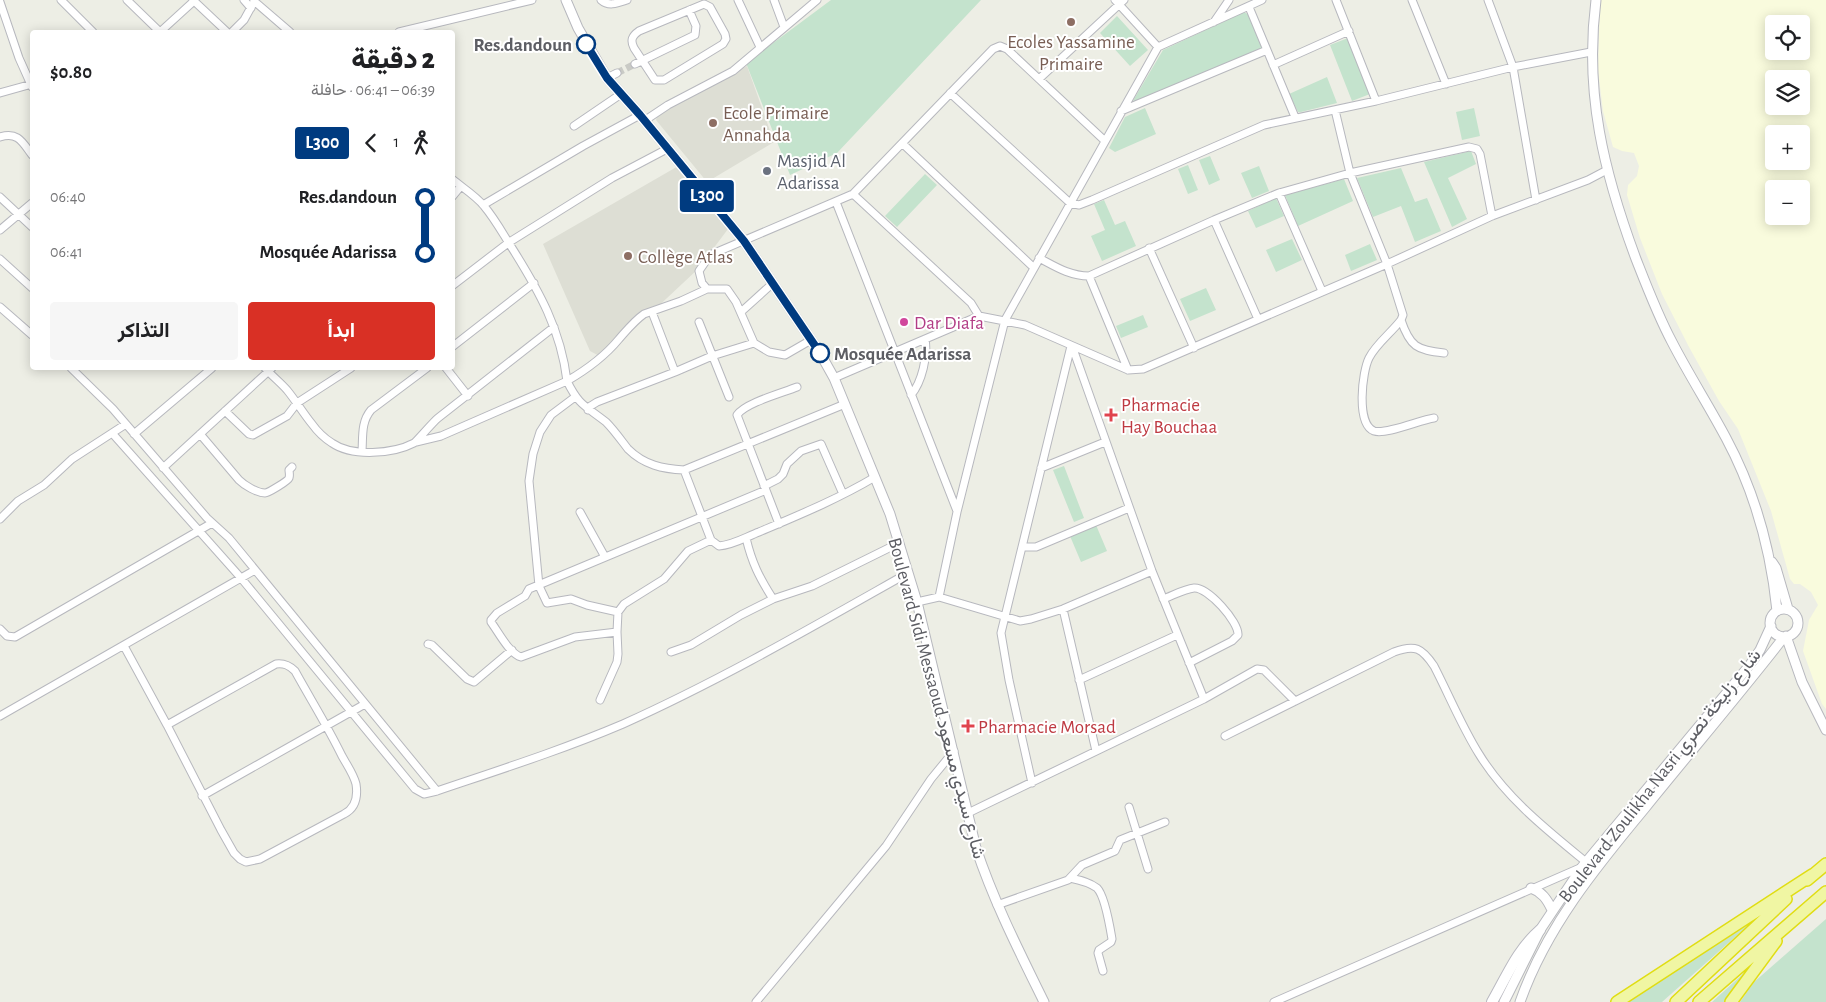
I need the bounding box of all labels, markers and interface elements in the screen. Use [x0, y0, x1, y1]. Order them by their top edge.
map controls [1765, 15, 1810, 225]
button: locate [1765, 15, 1810, 60]
marker: Ecoles Yassamine Primaire [1065, 16, 1077, 28]
place label: Ecoles Yassamine Primaire [1007, 33, 1135, 74]
marker: Res.dandoun [576, 34, 596, 54]
place label: Res.dandoun [473, 36, 572, 55]
text: 2 دقيقة [351, 46, 435, 74]
text: $0.80 [50, 63, 92, 82]
button: layers [1765, 70, 1810, 115]
text: 06:39 – 06:41 · حافلة [311, 82, 435, 98]
place label: Ecole Primaire Annahda [723, 104, 829, 145]
marker: Ecole Primaire Annahda [707, 117, 719, 129]
button: + [1765, 125, 1810, 170]
icon: back [357, 129, 385, 157]
icon: walk [407, 129, 435, 157]
text: L300 [305, 134, 339, 152]
text: 1 [393, 134, 399, 150]
place label: Masjid Al Adarissa [777, 152, 846, 193]
marker: Masjid Al Adarissa [761, 165, 773, 177]
line badge: L300 [672, 180, 742, 212]
button: − [1765, 180, 1810, 225]
text: L300 [690, 187, 724, 205]
text: Res.dandoun [298, 188, 397, 207]
text: 06:40 [50, 189, 86, 205]
text: Mosquée Adarissa [259, 243, 397, 262]
text: 06:41 [50, 244, 83, 260]
place label: Collège Atlas [638, 248, 733, 267]
marker: Collège Atlas [622, 250, 634, 262]
button: التذاكر [50, 302, 238, 360]
button: ابدأ [248, 302, 435, 360]
place label: Dar Diafa [914, 314, 984, 333]
marker: Dar Diafa [898, 316, 910, 328]
marker: Mosquée Adarissa [810, 343, 830, 363]
place label: Mosquée Adarissa [834, 345, 972, 364]
place label: Pharmacie Hay Bouchaa [1121, 396, 1217, 437]
marker: Pharmacie Hay Bouchaa [1105, 409, 1117, 421]
street label: Boulevard Sidi Messaoud شارع سيدي مسعود [880, 536, 989, 862]
street label: Boulevard Zoulikha Nasri شارع زليخة نصري [1555, 646, 1769, 909]
place label: Pharmacie Morsad [978, 718, 1116, 737]
marker: Pharmacie Morsad [962, 720, 974, 732]

